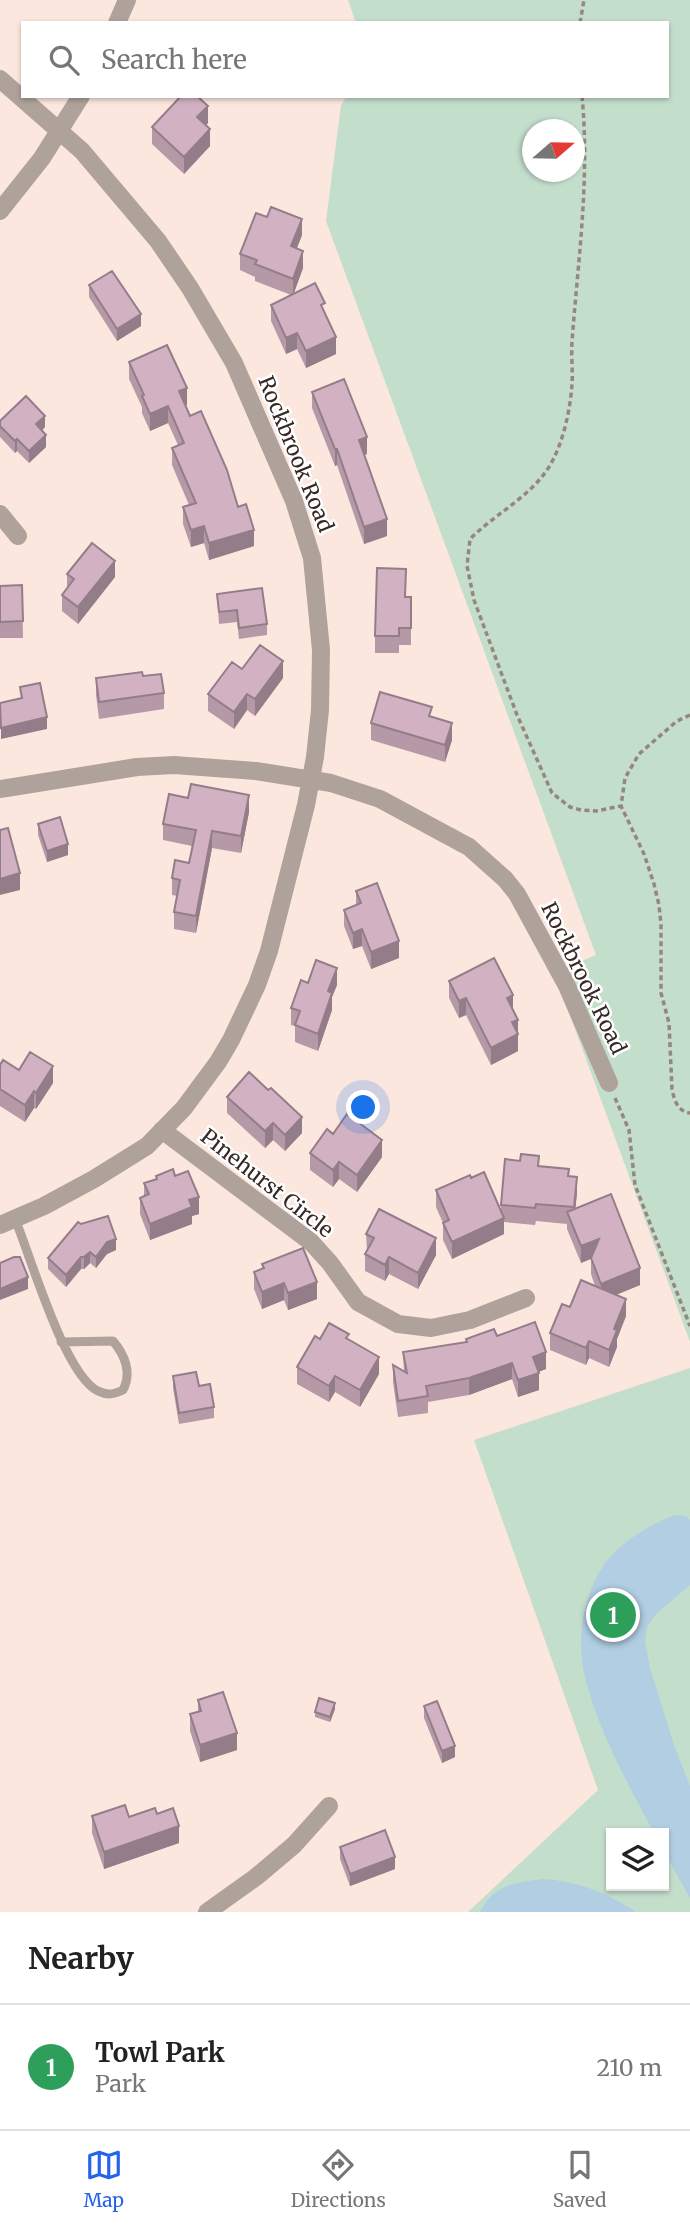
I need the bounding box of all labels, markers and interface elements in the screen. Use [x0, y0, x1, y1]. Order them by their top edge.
search box [21, 21, 669, 98]
icon: search [45, 41, 83, 79]
text: Search here [101, 43, 247, 76]
north arrow [522, 119, 585, 182]
street label: Rockbrook Road [252, 372, 340, 536]
street label: Rockbrook Road [535, 897, 633, 1059]
your location [346, 1090, 380, 1124]
street label: Pinehurst Circle [195, 1123, 339, 1243]
pin: 1 [590, 1589, 636, 1641]
map controls [606, 1828, 669, 1891]
button: layers [606, 1828, 669, 1891]
text: Nearby [28, 1939, 134, 1977]
text: Towl Park [95, 2036, 225, 2069]
text: 1 [46, 2053, 56, 2082]
text: 210 m [597, 2053, 662, 2082]
text: Park [95, 2069, 146, 2098]
tab: Map [83, 2146, 124, 2212]
tab: Directions [291, 2146, 386, 2212]
tab: Saved [553, 2146, 607, 2212]

